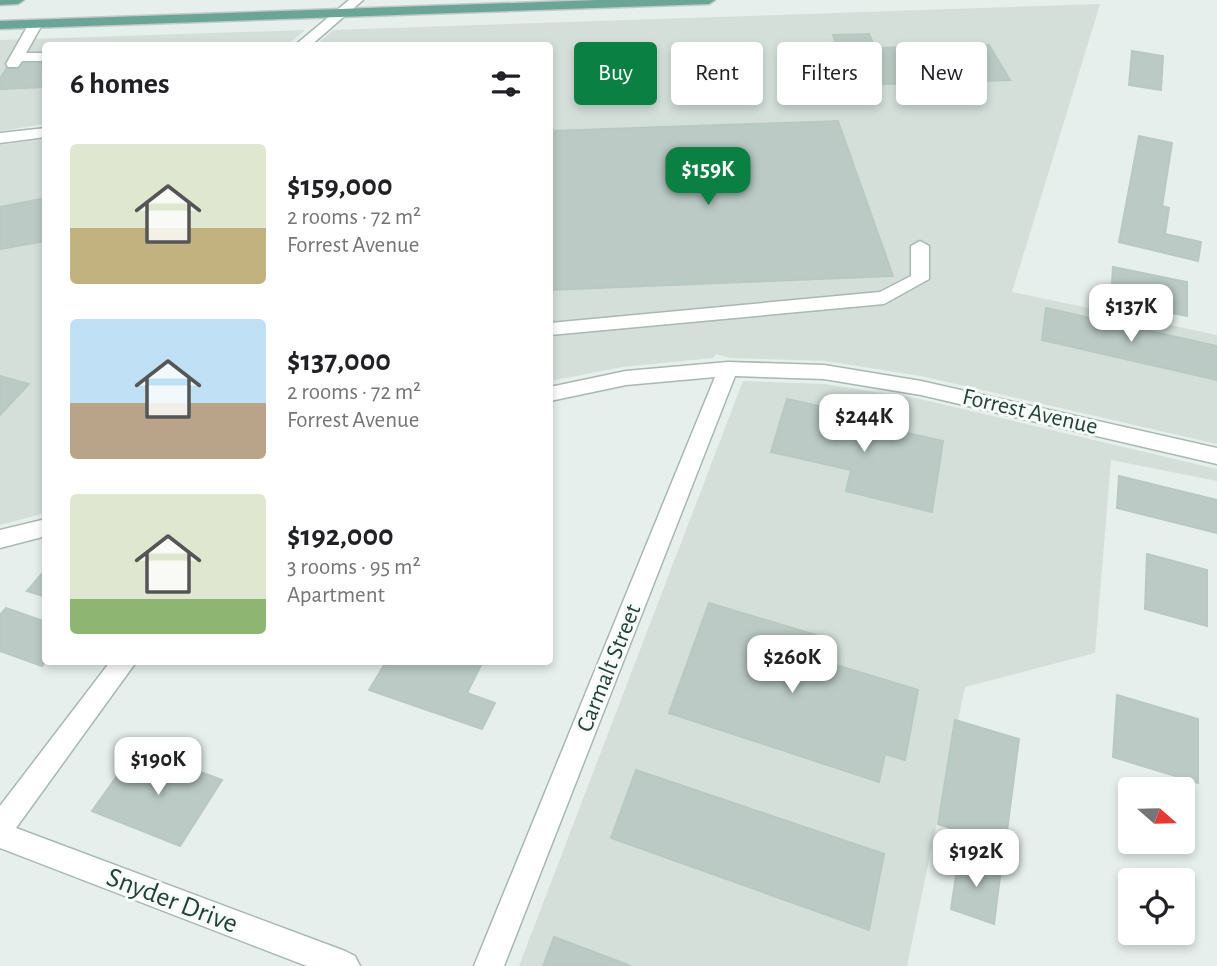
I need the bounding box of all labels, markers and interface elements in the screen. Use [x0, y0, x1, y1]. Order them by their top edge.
chip: Buy [574, 42, 657, 105]
chip: Rent [671, 42, 763, 105]
chip: Filters [777, 42, 882, 105]
chip: New [896, 42, 987, 105]
icon: filters [487, 65, 525, 103]
text: 6 homes [70, 69, 170, 99]
pin: $159K [659, 148, 757, 207]
text: $159K [681, 158, 735, 181]
text: $159,000 [287, 171, 393, 201]
icon: home [126, 172, 210, 256]
text: 2 rooms · 72 m² [287, 206, 421, 229]
text: Forrest Avenue [287, 234, 419, 257]
pin: $137K [1082, 284, 1180, 344]
text: $137K [1105, 295, 1157, 318]
text: $137,000 [287, 346, 391, 376]
icon: home [126, 347, 210, 431]
text: 2 rooms · 72 m² [287, 381, 421, 404]
street label: Forrest Avenue [960, 385, 1100, 439]
pin: $244K [815, 394, 913, 454]
text: $244K [835, 405, 893, 428]
text: Forrest Avenue [287, 409, 419, 432]
text: $192,000 [287, 521, 394, 551]
icon: home [126, 522, 210, 606]
text: 3 rooms · 95 m² [287, 556, 420, 579]
text: Apartment [287, 584, 385, 607]
street label: Carmalt Street [573, 600, 646, 735]
pin: $260K [743, 636, 841, 695]
text: $260K [763, 646, 821, 669]
pin: $190K [109, 738, 207, 797]
text: $190K [130, 748, 186, 771]
north arrow [1118, 777, 1195, 854]
map controls [1118, 777, 1195, 945]
pin: $192K [927, 830, 1025, 889]
text: $192K [949, 840, 1003, 863]
street label: Snyder Drive [103, 863, 241, 939]
button: locate [1118, 868, 1195, 945]

